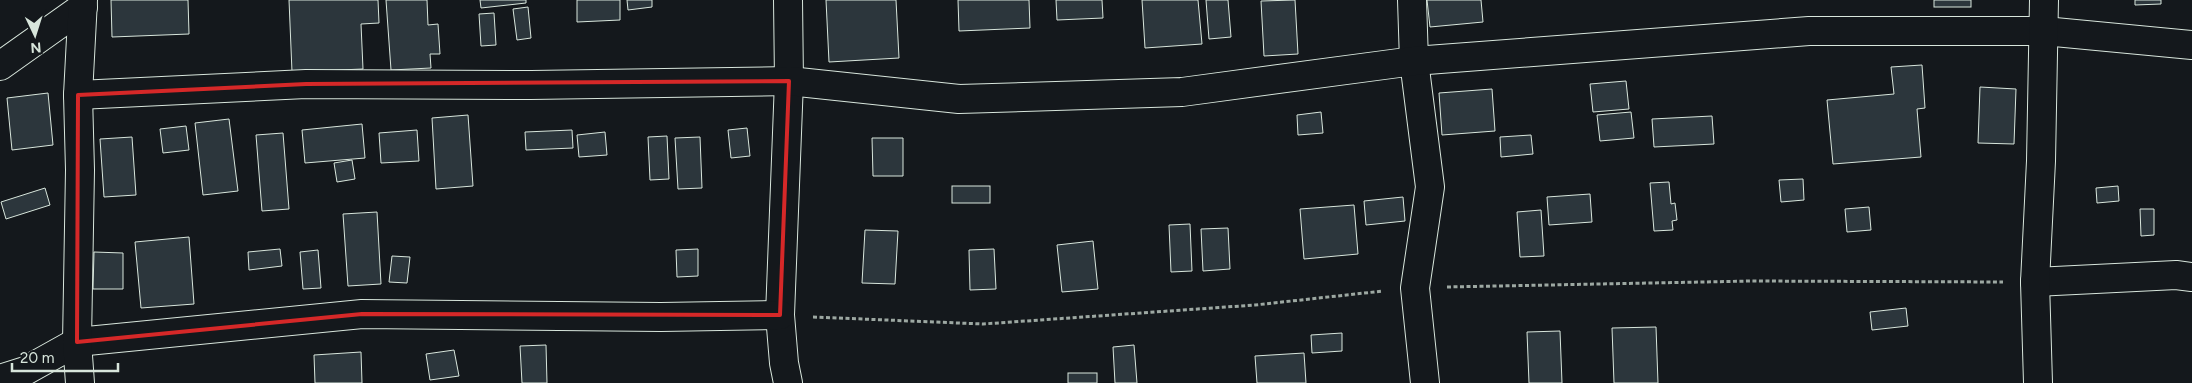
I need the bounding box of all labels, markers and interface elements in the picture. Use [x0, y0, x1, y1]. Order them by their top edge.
north arrow [10, 10, 60, 60]
text: N [30, 39, 42, 56]
scale bar [12, 340, 119, 372]
text: 20 m [20, 349, 54, 367]

